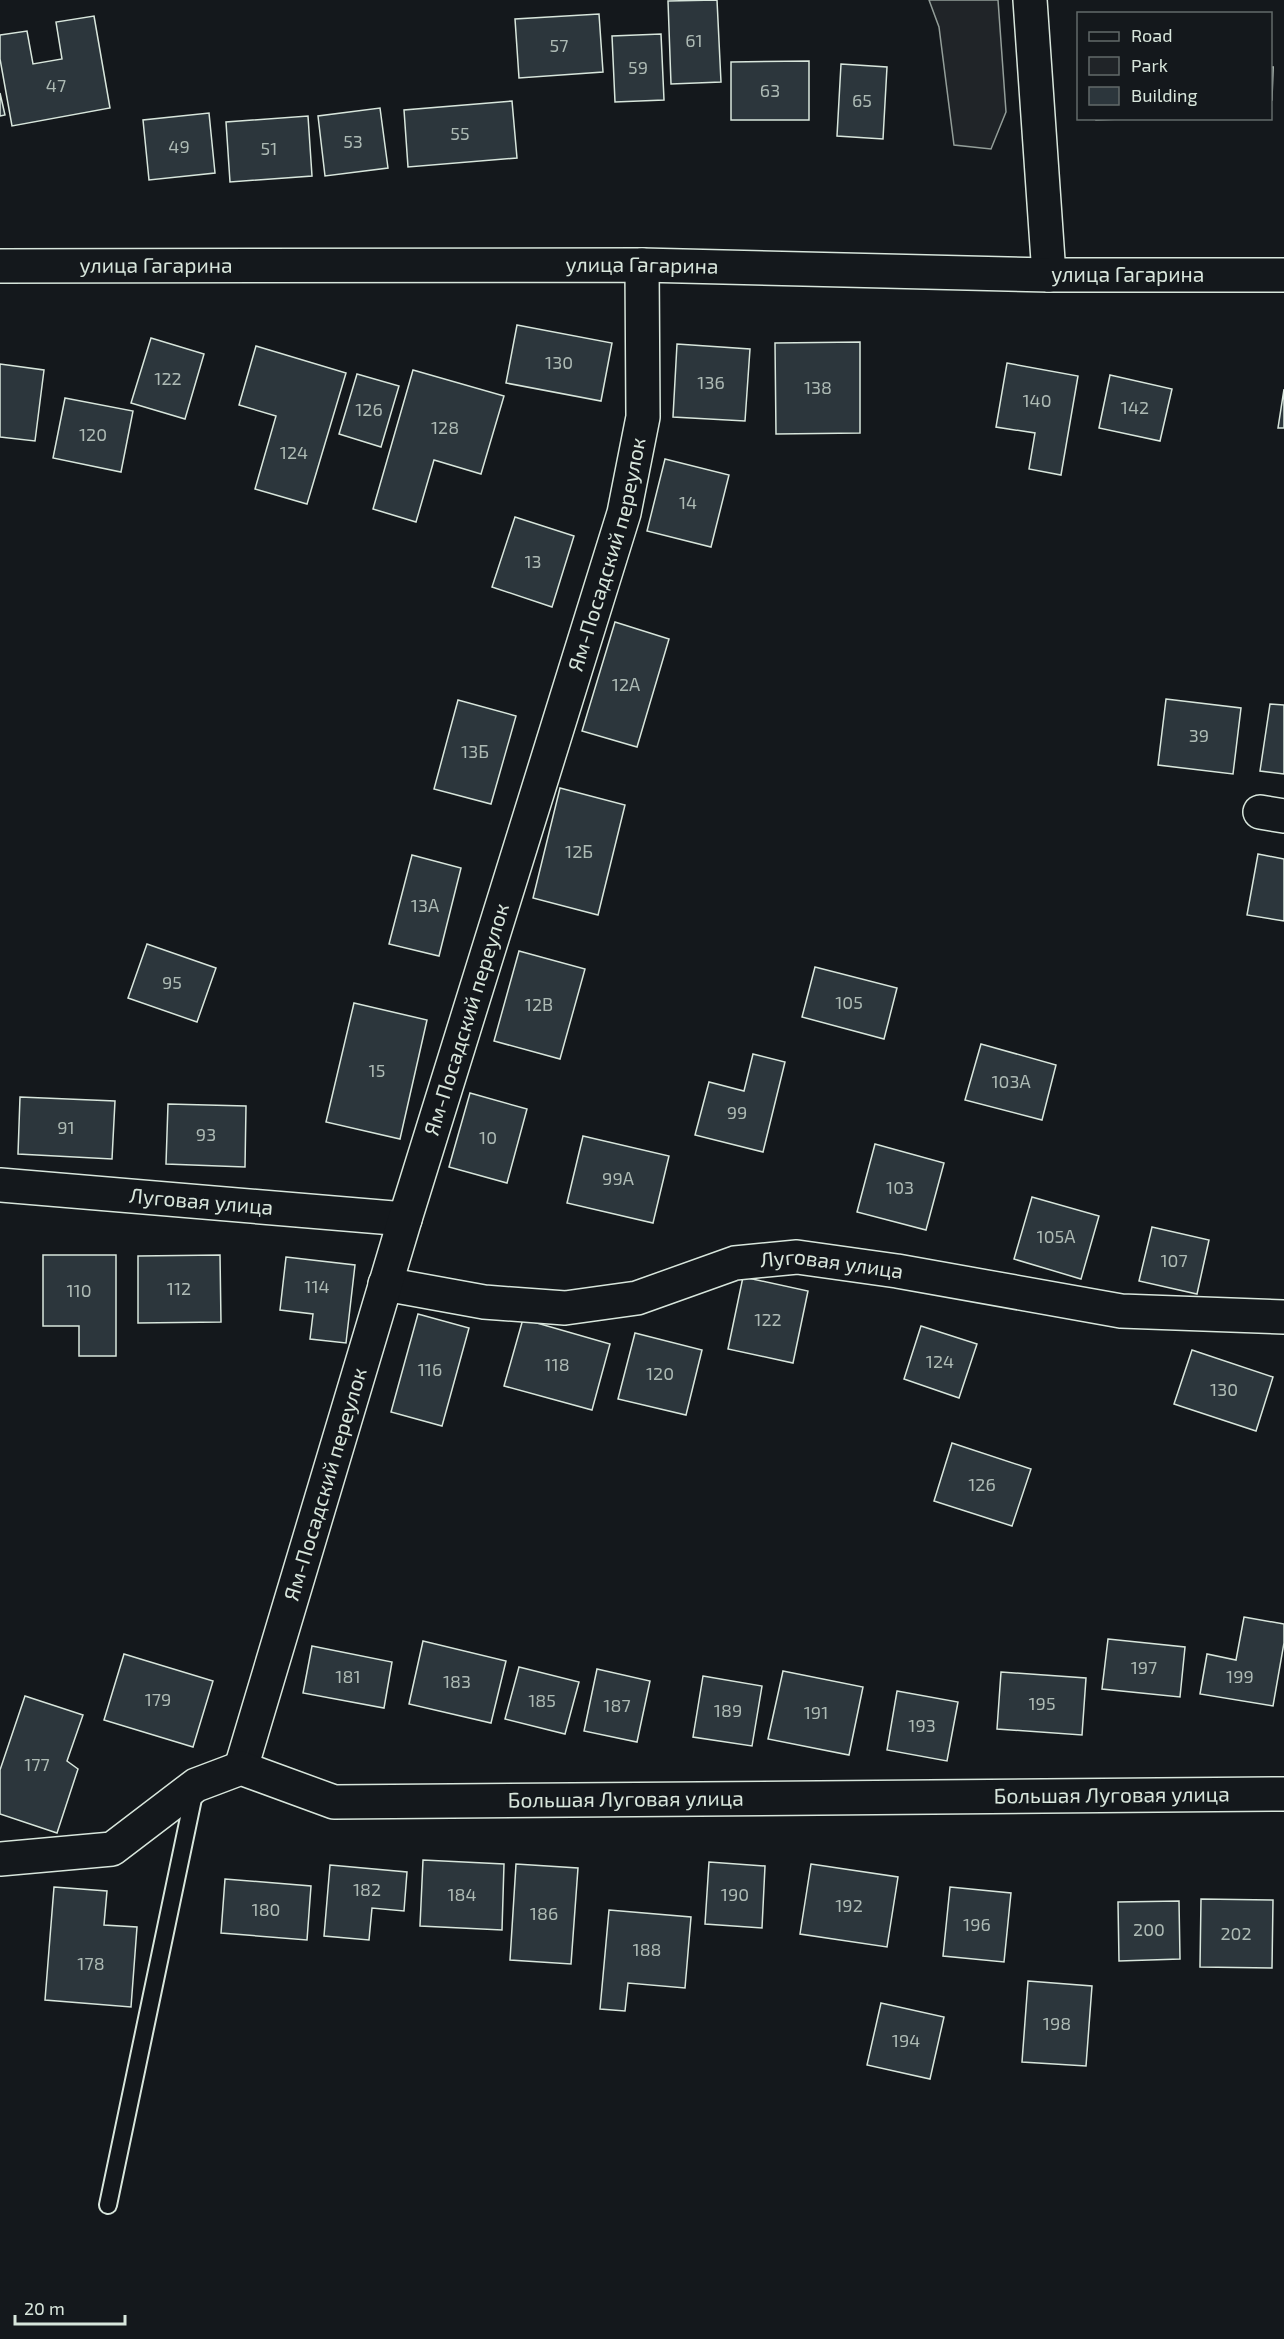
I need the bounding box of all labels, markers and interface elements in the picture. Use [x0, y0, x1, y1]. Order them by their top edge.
legend [1077, 12, 1272, 120]
text: Road [1131, 24, 1172, 46]
house number: 61 [685, 29, 703, 51]
house number: 57 [550, 34, 568, 56]
text: Park [1131, 54, 1168, 76]
house number: 59 [628, 56, 648, 78]
house number: 47 [46, 74, 66, 96]
house number: 63 [760, 79, 780, 101]
text: Building [1131, 84, 1198, 106]
house number: 65 [852, 89, 872, 111]
house number: 55 [450, 122, 470, 144]
house number: 53 [343, 130, 363, 152]
house number: 49 [168, 135, 190, 157]
house number: 51 [261, 137, 277, 159]
street label: улица Гагарина [565, 251, 719, 278]
street label: улица Гагарина [79, 252, 233, 278]
street label: улица Гагарина [1051, 261, 1204, 287]
house number: 130 [545, 351, 573, 373]
house number: 122 [154, 367, 182, 389]
house number: 136 [697, 371, 725, 393]
house number: 138 [804, 376, 832, 398]
house number: 140 [1022, 389, 1052, 411]
house number: 142 [1121, 396, 1149, 418]
house number: 126 [355, 398, 383, 420]
house number: 128 [431, 416, 459, 438]
house number: 120 [79, 423, 107, 445]
street label: Ям-Посадский переулок [562, 435, 650, 674]
house number: 124 [280, 441, 308, 463]
house number: 14 [679, 491, 697, 513]
house number: 13 [524, 550, 542, 572]
house number: 12А [612, 673, 641, 695]
house number: 39 [1189, 724, 1209, 746]
house number: 13Б [461, 740, 489, 762]
house number: 12Б [565, 840, 593, 862]
house number: 13А [411, 894, 440, 916]
street label: Ям-Посадский переулок [418, 900, 513, 1138]
house number: 95 [162, 971, 182, 993]
house number: 105 [835, 991, 863, 1013]
house number: 12В [525, 993, 553, 1015]
house number: 15 [369, 1059, 385, 1081]
house number: 103А [991, 1070, 1031, 1092]
house number: 99 [727, 1101, 747, 1123]
house number: 91 [57, 1116, 75, 1138]
house number: 93 [196, 1123, 216, 1145]
house number: 10 [479, 1126, 497, 1148]
house number: 99А [602, 1167, 635, 1189]
house number: 103 [886, 1176, 914, 1198]
street label: Луговая улица [128, 1182, 274, 1219]
house number: 105А [1037, 1225, 1076, 1247]
street label: Луговая улица [759, 1243, 906, 1283]
house number: 107 [1160, 1249, 1188, 1271]
house number: 114 [304, 1275, 330, 1297]
house number: 112 [167, 1277, 191, 1299]
house number: 110 [66, 1279, 92, 1301]
house number: 122 [754, 1308, 782, 1330]
house number: 124 [926, 1350, 954, 1372]
house number: 118 [544, 1353, 570, 1375]
house number: 116 [418, 1358, 442, 1380]
house number: 120 [646, 1362, 674, 1384]
street label: Ям-Посадский переулок [278, 1365, 371, 1603]
house number: 130 [1210, 1378, 1238, 1400]
house number: 126 [968, 1473, 996, 1495]
house number: 197 [1131, 1656, 1157, 1678]
house number: 181 [335, 1665, 361, 1687]
house number: 199 [1226, 1665, 1254, 1687]
house number: 183 [443, 1670, 471, 1692]
house number: 179 [145, 1688, 171, 1710]
house number: 185 [528, 1689, 556, 1711]
house number: 195 [1028, 1692, 1056, 1714]
house number: 187 [603, 1694, 631, 1716]
house number: 189 [714, 1699, 742, 1721]
house number: 191 [804, 1701, 828, 1723]
house number: 193 [908, 1714, 936, 1736]
house number: 177 [24, 1753, 50, 1775]
street label: Большая Луговая улица [994, 1780, 1230, 1808]
street label: Большая Луговая улица [508, 1785, 744, 1812]
house number: 182 [353, 1878, 381, 1900]
house number: 184 [447, 1883, 477, 1905]
house number: 190 [721, 1883, 749, 1905]
house number: 192 [835, 1894, 863, 1916]
house number: 180 [252, 1898, 280, 1920]
house number: 186 [530, 1902, 558, 1924]
house number: 196 [963, 1913, 991, 1935]
house number: 200 [1133, 1918, 1165, 1940]
house number: 202 [1220, 1922, 1252, 1944]
house number: 188 [632, 1938, 662, 1960]
house number: 178 [77, 1952, 105, 1974]
house number: 198 [1043, 2012, 1071, 2034]
house number: 194 [892, 2029, 920, 2051]
scale bar [15, 2288, 124, 2326]
text: 20 m [24, 2297, 65, 2319]

